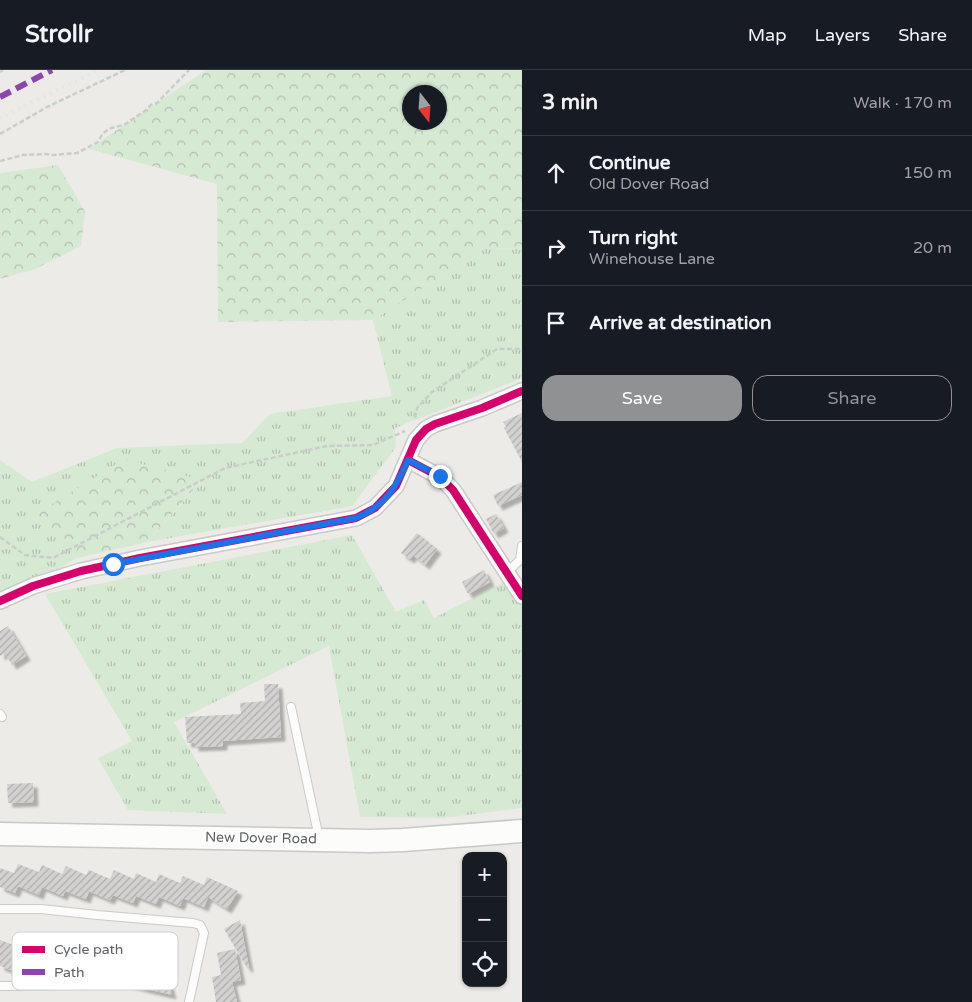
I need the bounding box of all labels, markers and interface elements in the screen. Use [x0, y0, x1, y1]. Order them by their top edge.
text: Strollr [25, 20, 93, 49]
text: Map [748, 24, 787, 46]
text: Layers [815, 24, 870, 46]
text: Share [898, 24, 947, 46]
north arrow [402, 85, 447, 130]
text: 3 min [542, 90, 598, 115]
text: Walk · 170 m [853, 93, 952, 113]
text: Continue [589, 152, 671, 174]
icon: ahead [542, 159, 570, 187]
text: 150 m [903, 163, 952, 183]
text: Old Dover Road [589, 174, 709, 194]
text: Turn right [589, 227, 677, 249]
icon: right [542, 234, 570, 262]
text: 20 m [913, 238, 952, 258]
text: Winehouse Lane [589, 249, 715, 269]
icon: arrive [542, 309, 570, 337]
text: Arrive at destination [589, 312, 772, 334]
button: Save [542, 375, 742, 421]
button: Share [752, 375, 952, 421]
route end [429, 465, 452, 488]
route start [102, 553, 125, 576]
street label: New Dover Road [205, 829, 317, 847]
map controls [462, 852, 507, 987]
button: + [462, 852, 507, 897]
button: − [462, 897, 507, 942]
legend [12, 932, 178, 990]
text: Cycle path [54, 941, 123, 958]
button: locate [462, 942, 507, 987]
text: Path [54, 964, 85, 981]

